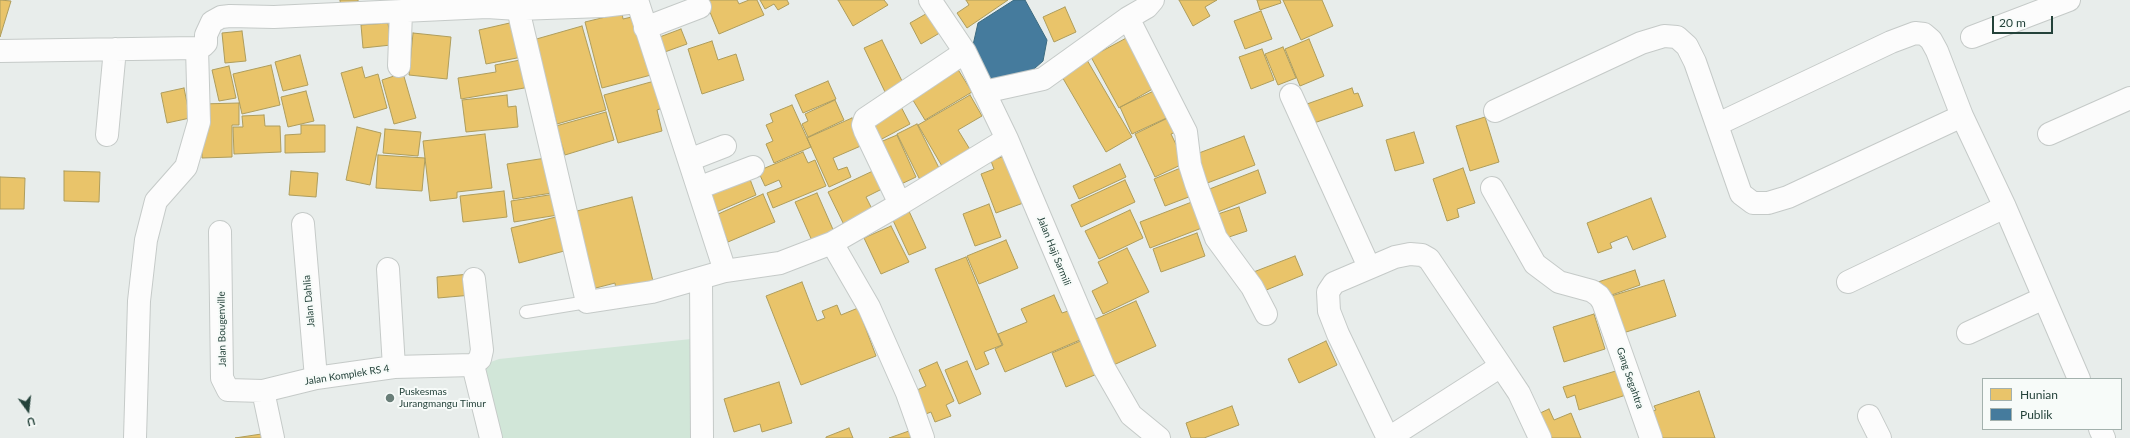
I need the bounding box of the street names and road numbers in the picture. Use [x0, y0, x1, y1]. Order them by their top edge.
street label: Jalan Haji Sarmili [1035, 215, 1073, 287]
street label: Jalan Dahlia [301, 274, 317, 328]
street label: Jalan Bougenville [215, 291, 229, 367]
street label: Gang Segahtra [1614, 346, 1646, 410]
street label: Jalan Komplek RS 4 [304, 362, 390, 388]

